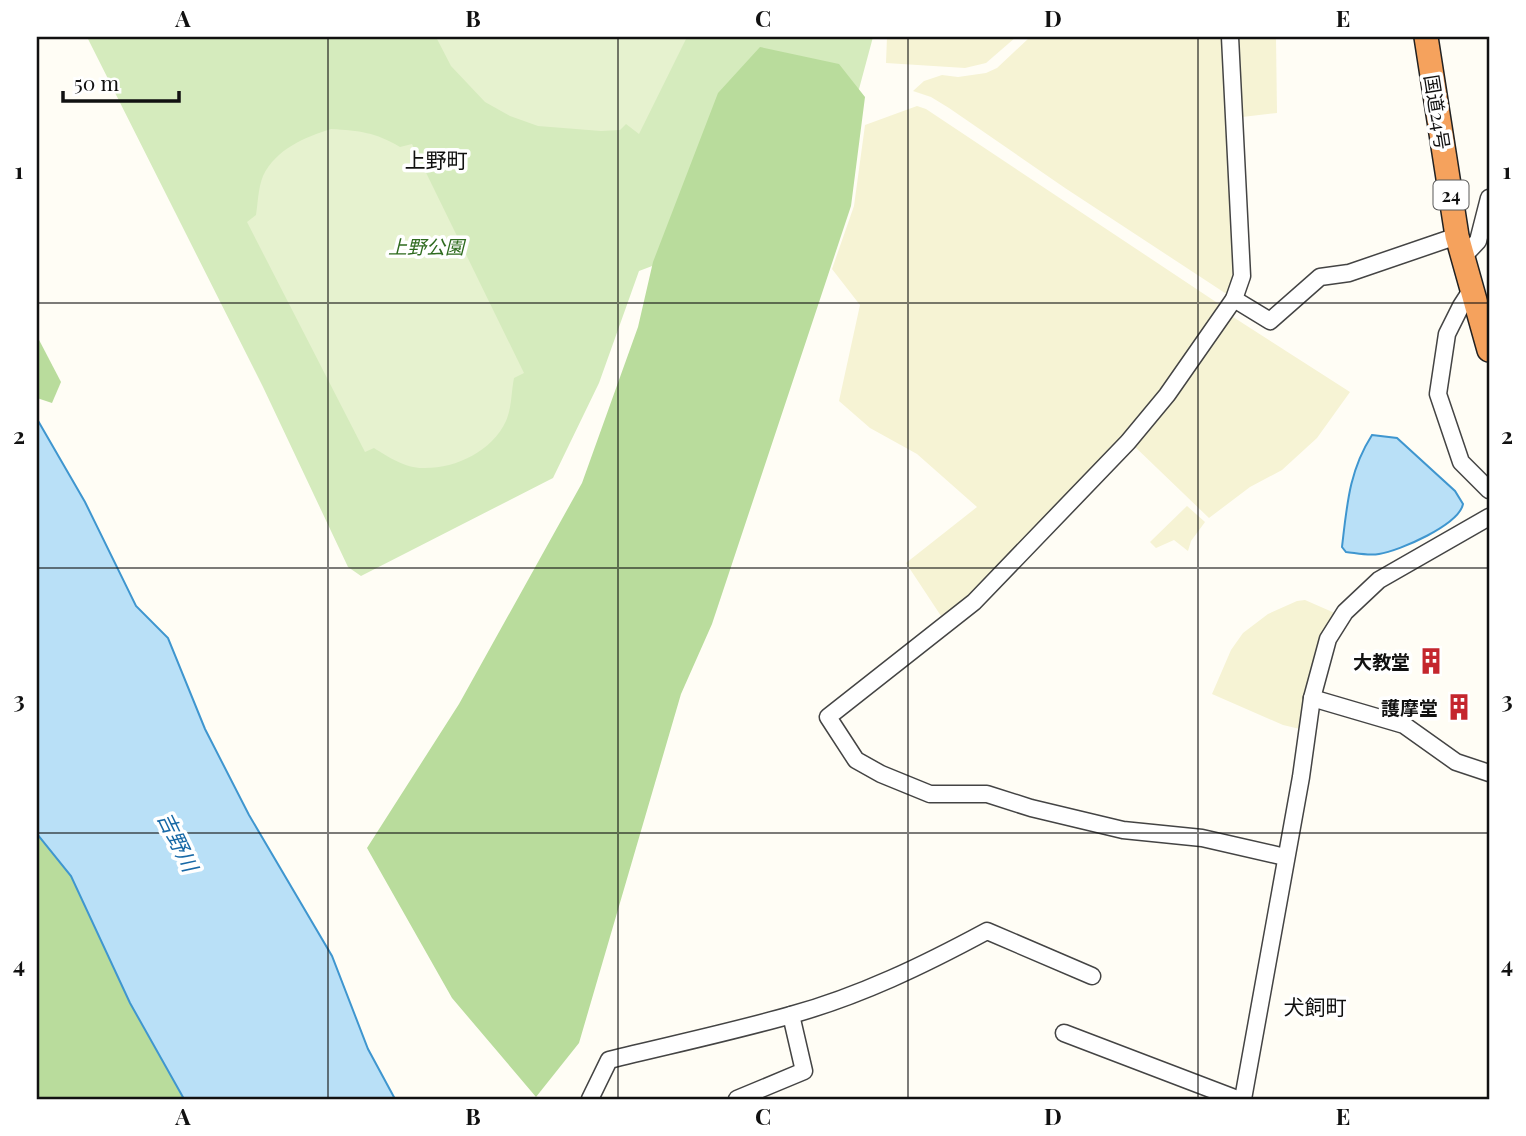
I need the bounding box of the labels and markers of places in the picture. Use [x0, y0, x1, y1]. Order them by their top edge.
building icon: 大教堂 [1416, 646, 1446, 676]
place label: 大教堂 [1353, 648, 1410, 674]
building icon: 護摩堂 [1444, 692, 1474, 722]
place label: 護摩堂 [1381, 694, 1438, 720]

